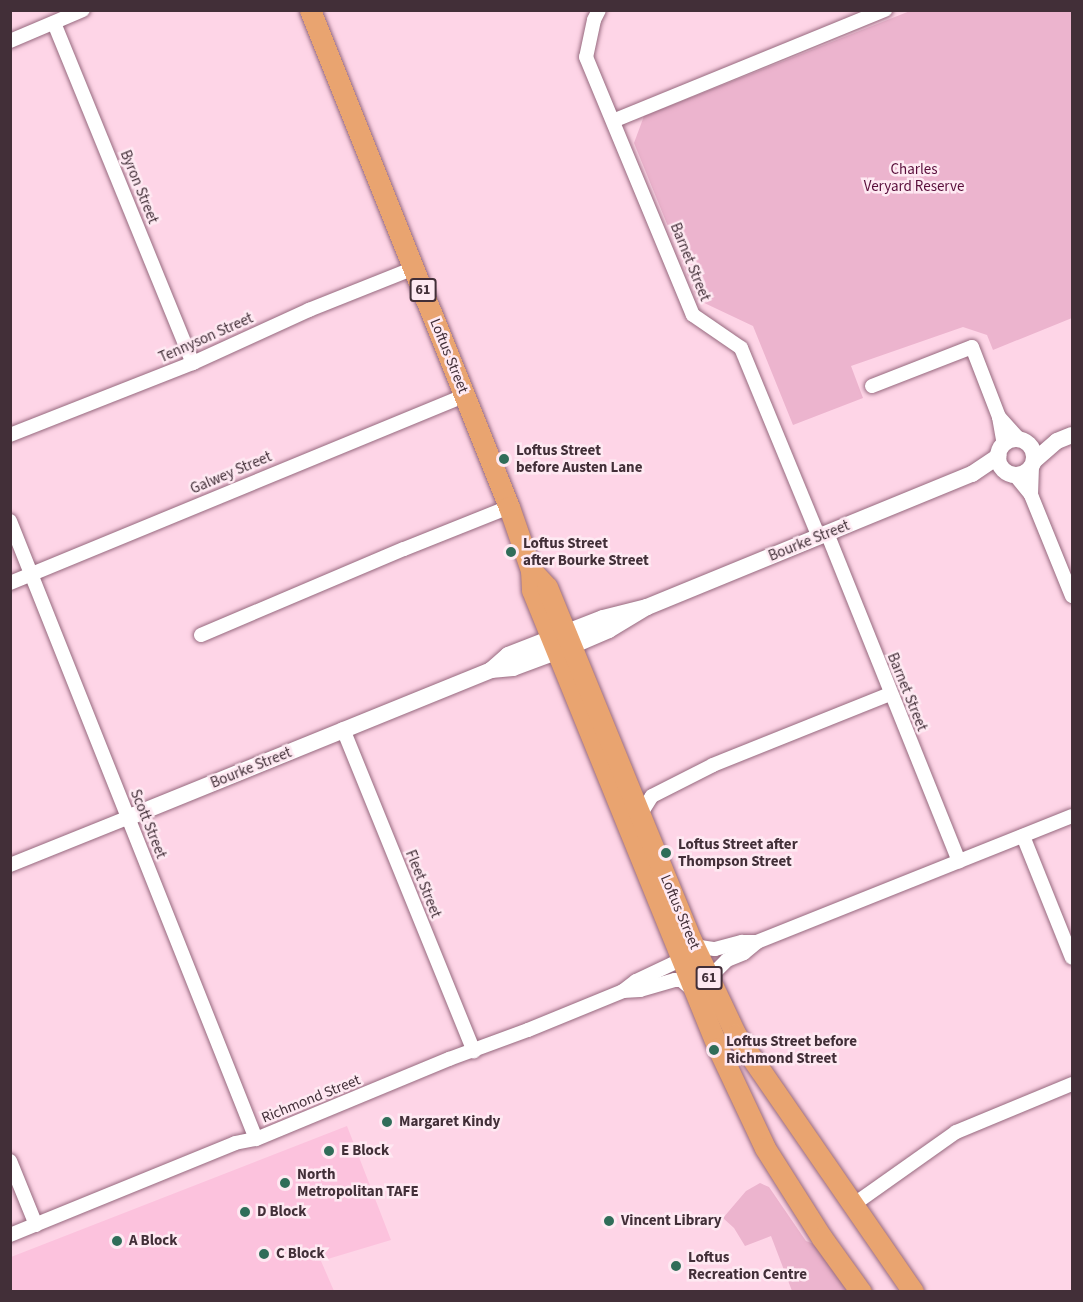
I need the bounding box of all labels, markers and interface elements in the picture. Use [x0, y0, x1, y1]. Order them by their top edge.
street label: Byron Street [116, 148, 162, 226]
park label: Charles Veryard Reserve [864, 160, 964, 195]
street label: Barnet Street [666, 220, 714, 304]
road number: 61 [410, 279, 436, 301]
street label: Tennyson Street [156, 309, 256, 367]
street label: Loftus Street [426, 316, 472, 396]
place label: Loftus Street before Austen Lane [516, 441, 642, 476]
street label: Galwey Street [188, 448, 274, 498]
marker: Loftus Street before Austen Lane [497, 452, 511, 466]
street label: Bourke Street [766, 517, 852, 565]
place label: Loftus Street after Bourke Street [523, 534, 649, 569]
marker: Loftus Street after Bourke Street [504, 545, 518, 559]
street label: Barnet Street [883, 650, 931, 734]
street label: Bourke Street [208, 744, 294, 792]
street label: Scott Street [126, 787, 170, 861]
place label: Loftus Street after Thompson Street [678, 835, 798, 870]
marker: Loftus Street after Thompson Street [659, 846, 673, 860]
street label: Fleet Street [401, 847, 445, 921]
street label: Loftus Street [656, 872, 704, 952]
road number: 61 [696, 967, 722, 989]
place label: Loftus Street before Richmond Street [726, 1032, 857, 1067]
marker: Loftus Street before Richmond Street [707, 1043, 721, 1057]
street label: Richmond Street [259, 1071, 363, 1127]
place label: Margaret Kindy [399, 1113, 500, 1131]
marker: Margaret Kindy [380, 1115, 394, 1129]
place label: E Block [341, 1142, 389, 1160]
marker: E Block [322, 1144, 336, 1158]
place label: North Metropolitan TAFE [297, 1165, 419, 1200]
marker: North Metropolitan TAFE [278, 1176, 292, 1190]
place label: D Block [257, 1203, 306, 1221]
marker: D Block [238, 1205, 252, 1219]
place label: Vincent Library [621, 1212, 722, 1230]
marker: Vincent Library [602, 1214, 616, 1228]
place label: A Block [129, 1232, 178, 1250]
marker: A Block [110, 1234, 124, 1248]
place label: C Block [276, 1245, 325, 1263]
marker: C Block [257, 1247, 271, 1261]
place label: Loftus Recreation Centre [688, 1248, 807, 1283]
marker: Loftus Recreation Centre [669, 1259, 683, 1273]

